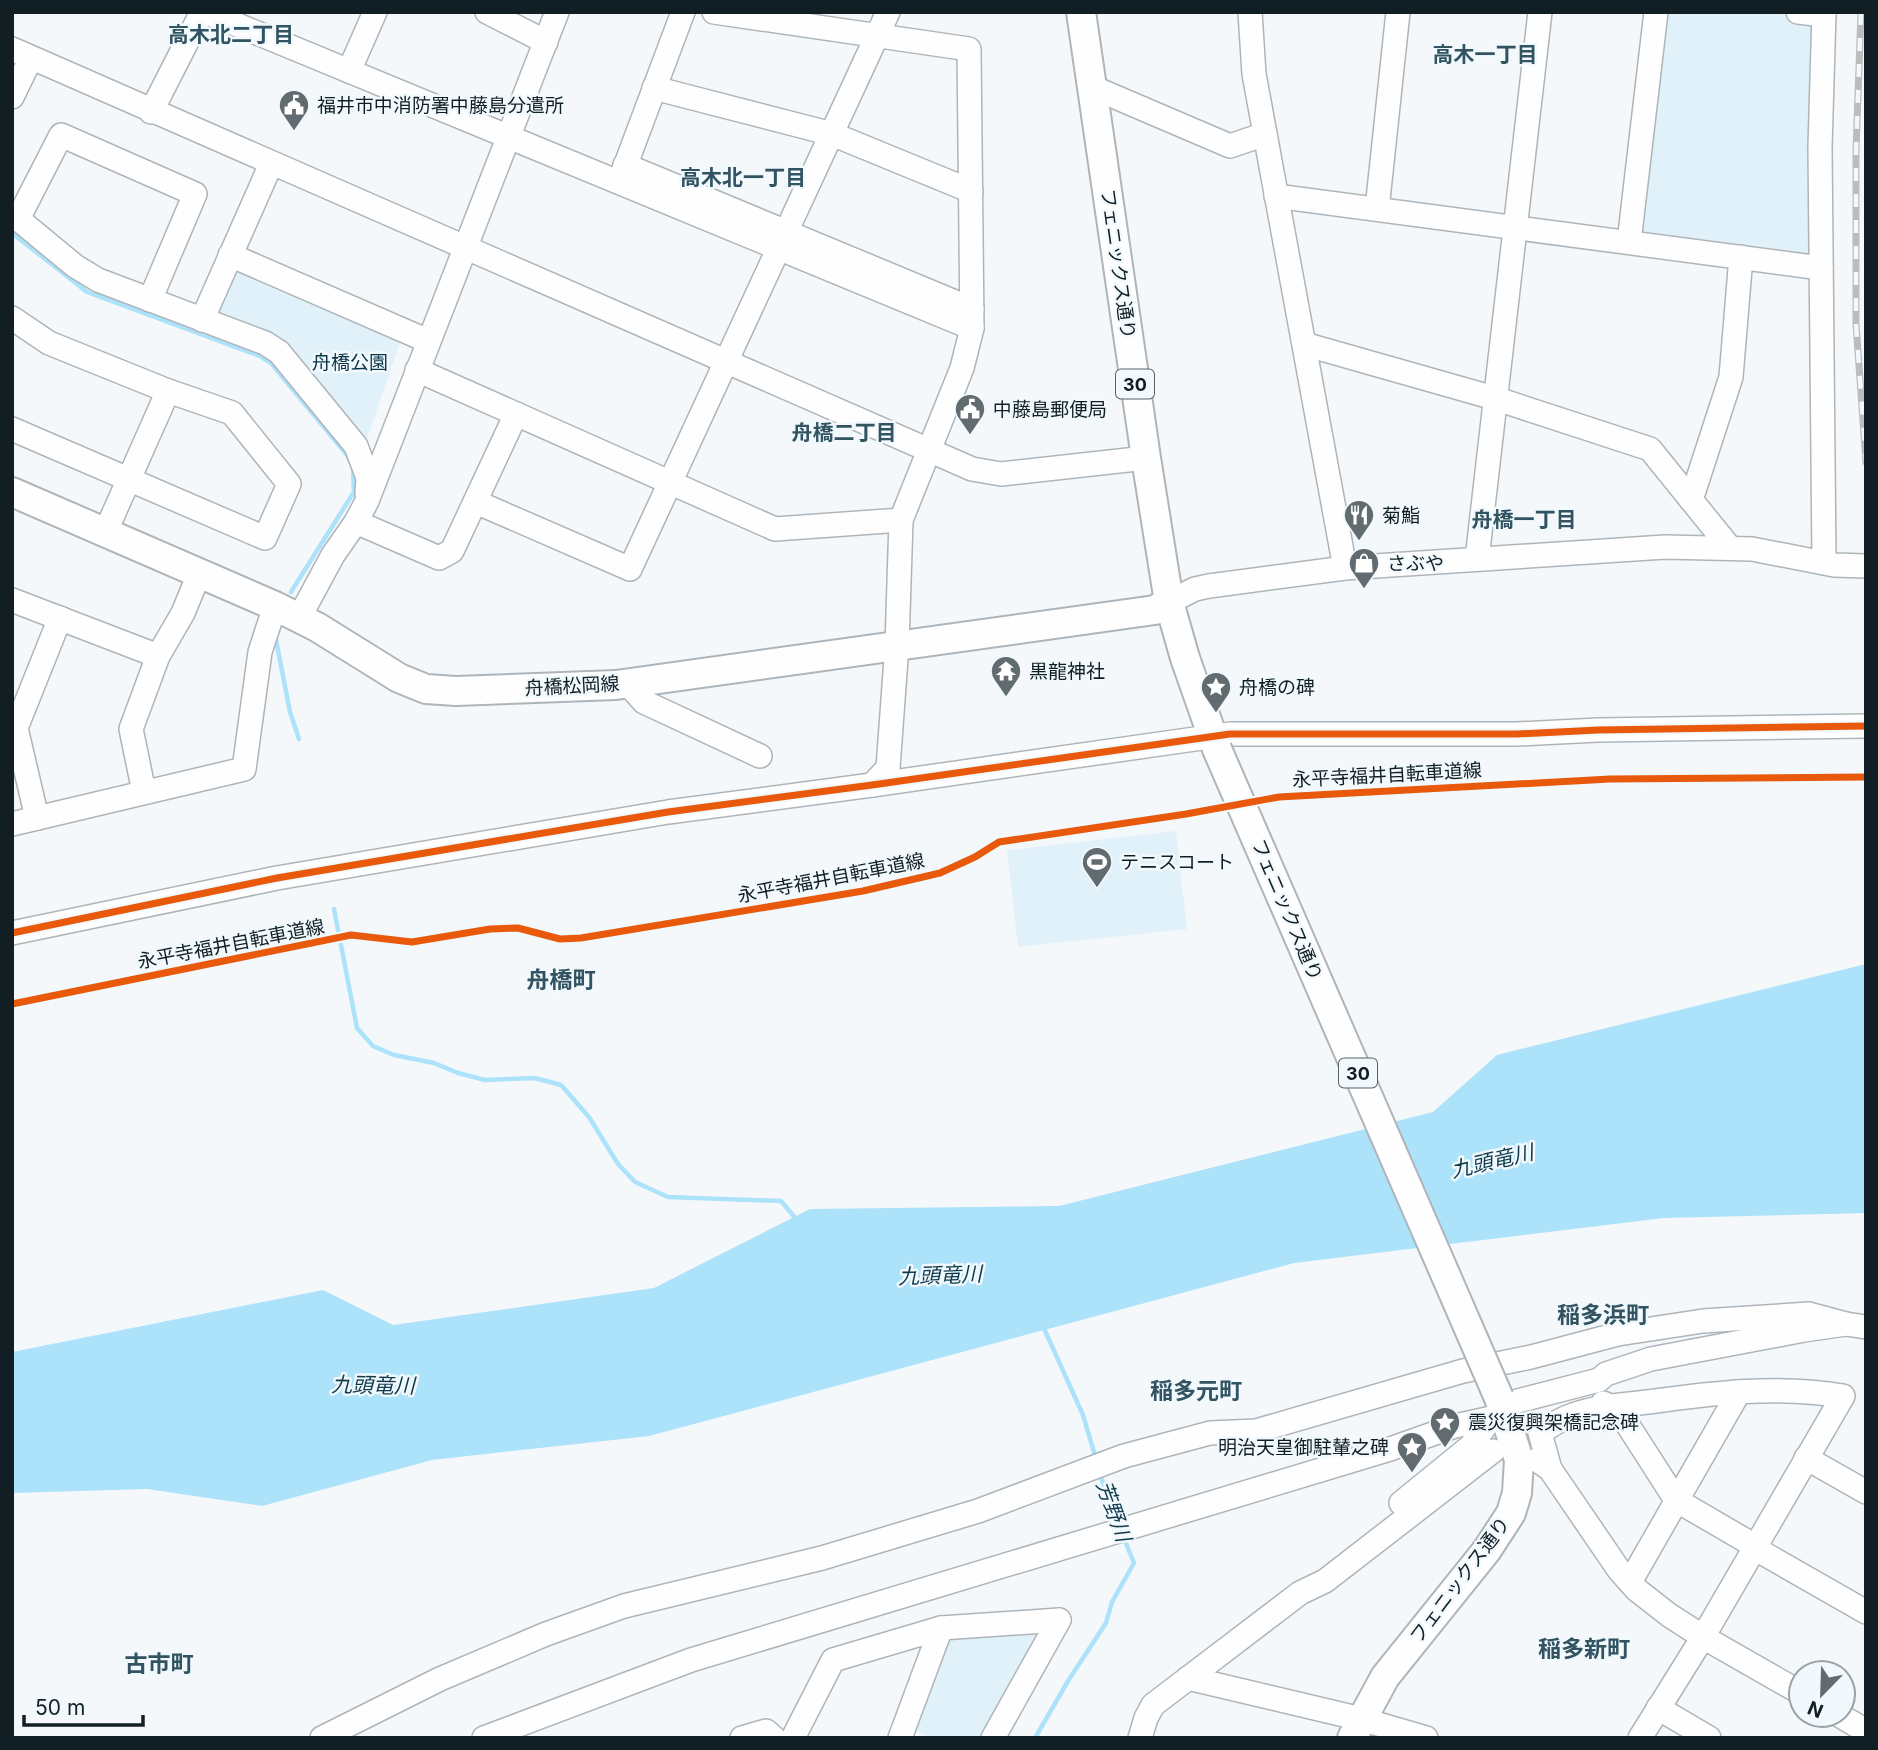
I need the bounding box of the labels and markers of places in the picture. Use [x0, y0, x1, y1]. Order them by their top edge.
public building icon: 福井市中消防署中藤島分遣所 [277, 88, 311, 132]
place label: 福井市中消防署中藤島分遣所 [317, 94, 564, 117]
public building icon: 中藤島郵便局 [953, 392, 987, 436]
place label: 中藤島郵便局 [993, 398, 1107, 421]
restaurant icon: 菊鮨 [1342, 498, 1376, 542]
place label: 菊鮨 [1382, 504, 1420, 527]
shop icon: さぶや [1347, 546, 1381, 590]
place label: さぶや [1387, 552, 1444, 575]
temple icon: 黒龍神社 [989, 654, 1023, 698]
place label: 黒龍神社 [1029, 660, 1105, 683]
place icon: 舟橋の碑 [1199, 670, 1233, 714]
place label: 舟橋の碑 [1239, 676, 1315, 699]
sports icon: テニスコート [1080, 845, 1114, 889]
place label: テニスコート [1120, 851, 1234, 874]
place icon: 震災復興架橋記念碑 [1428, 1405, 1462, 1449]
place label: 震災復興架橋記念碑 [1468, 1411, 1639, 1434]
place icon: 明治天皇御駐輦之碑 [1395, 1430, 1429, 1474]
place label: 明治天皇御駐輦之碑 [1218, 1436, 1389, 1459]

